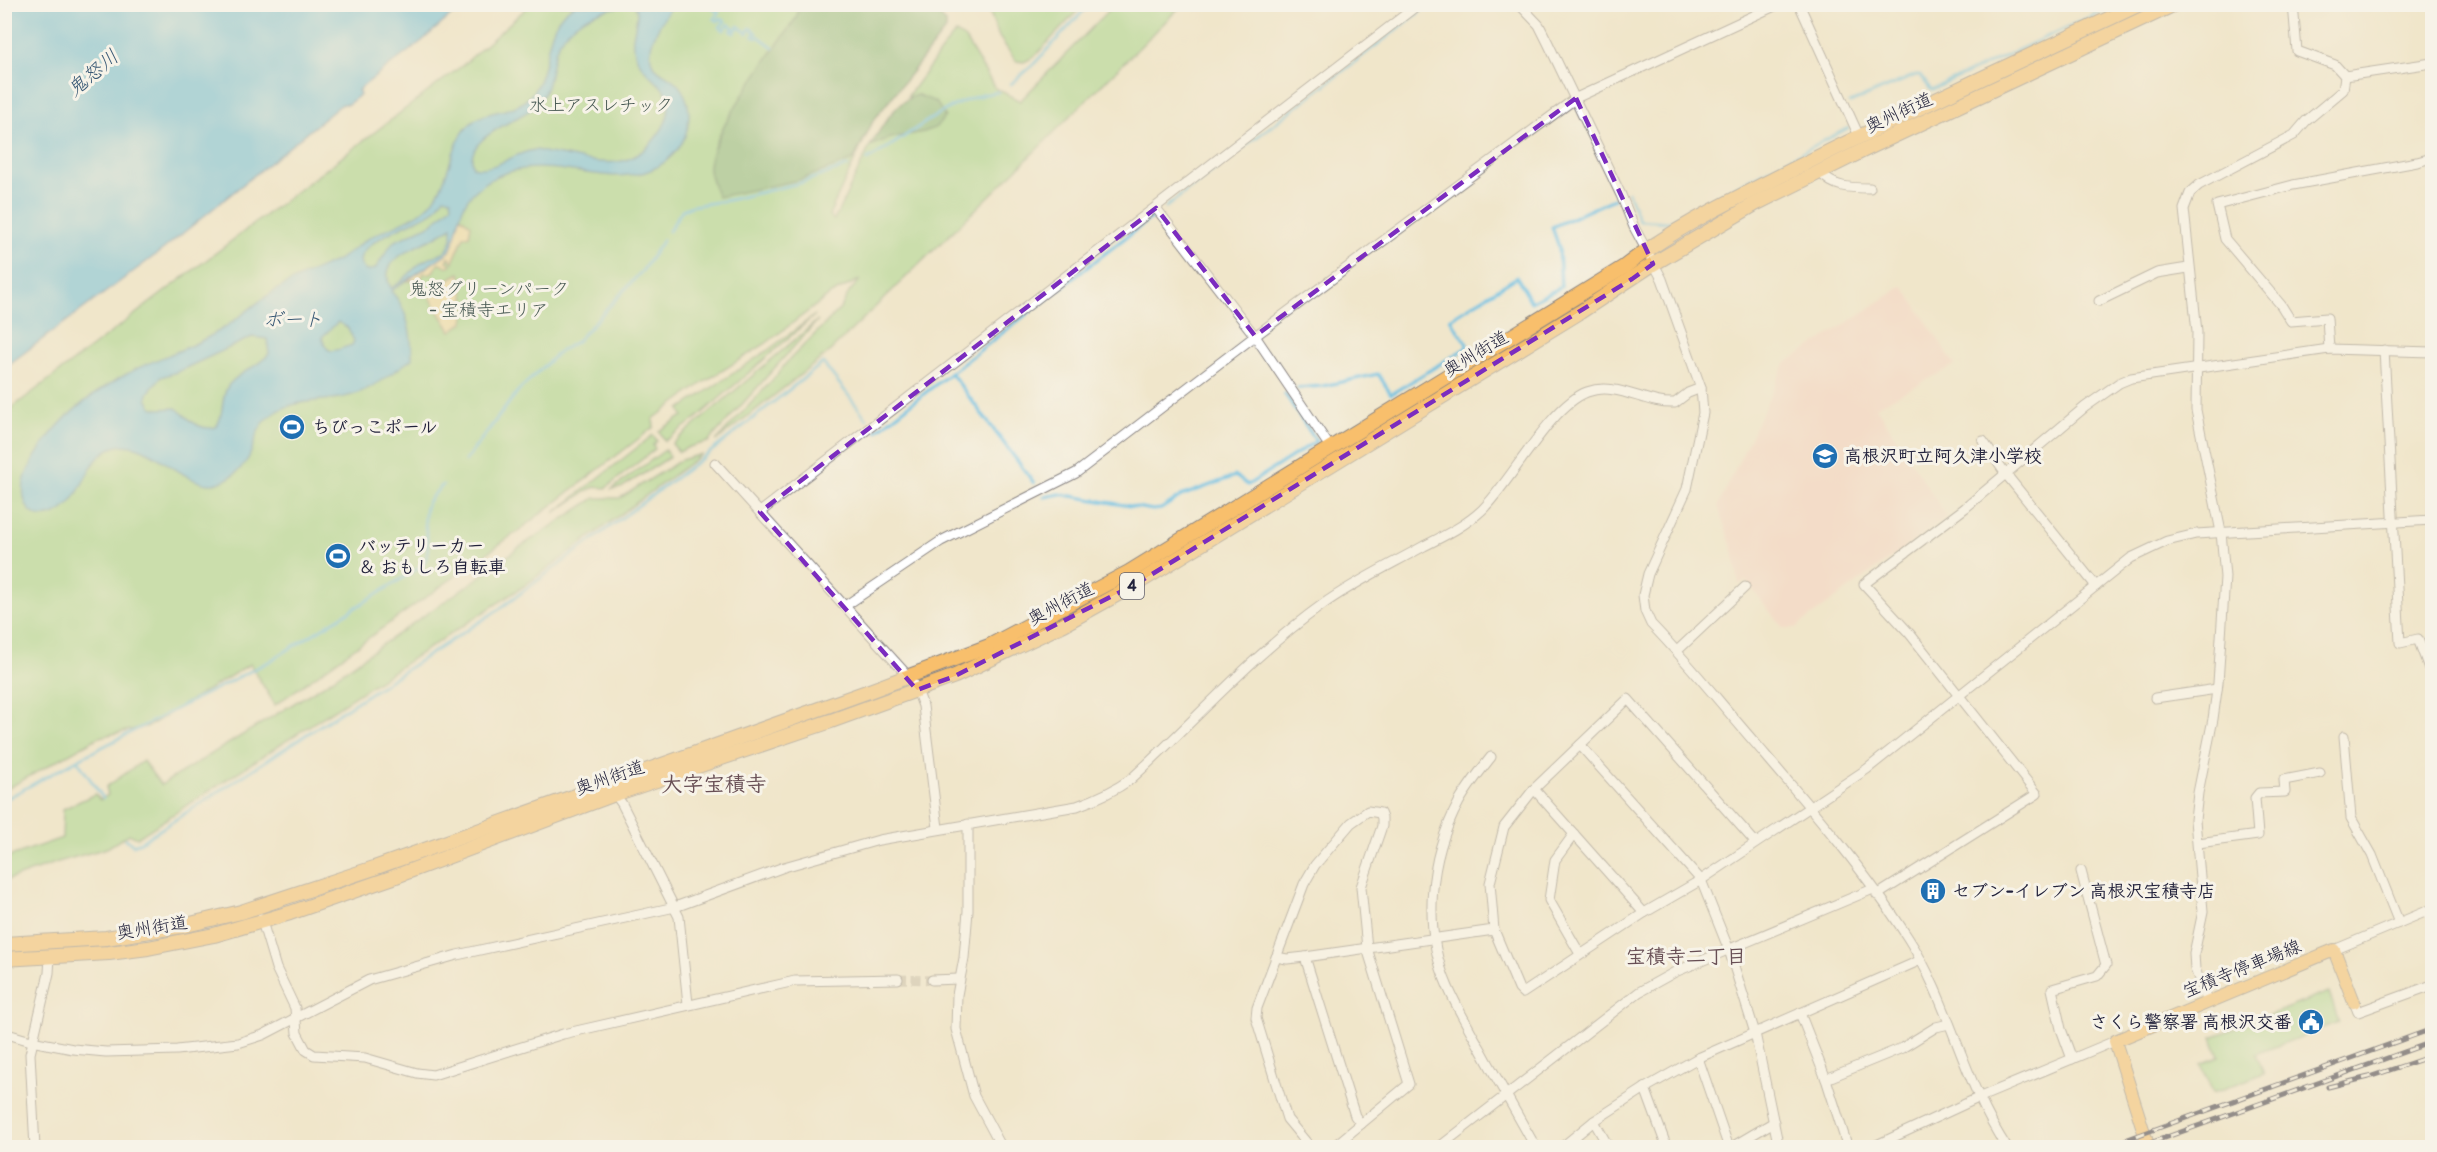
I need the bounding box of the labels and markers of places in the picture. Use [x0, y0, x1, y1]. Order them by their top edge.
sports icon: ちびっこポール [277, 412, 307, 442]
place label: ちびっこポール [312, 416, 437, 439]
school or university icon: 高根沢町立阿久津小学校 [1810, 441, 1840, 471]
place label: 高根沢町立阿久津小学校 [1844, 445, 2042, 468]
place label: バッテリーカー ＆ おもしろ自転車 [358, 535, 506, 579]
sports icon: バッテリーカー ＆ おもしろ自転車 [323, 541, 353, 571]
building icon: セブン-イレブン 高根沢宝積寺店 [1918, 876, 1948, 906]
place label: セブン-イレブン 高根沢宝積寺店 [1952, 880, 2216, 903]
public building icon: さくら警察署 高根沢交番 [2296, 1007, 2326, 1037]
place label: さくら警察署 高根沢交番 [2090, 1011, 2292, 1034]

